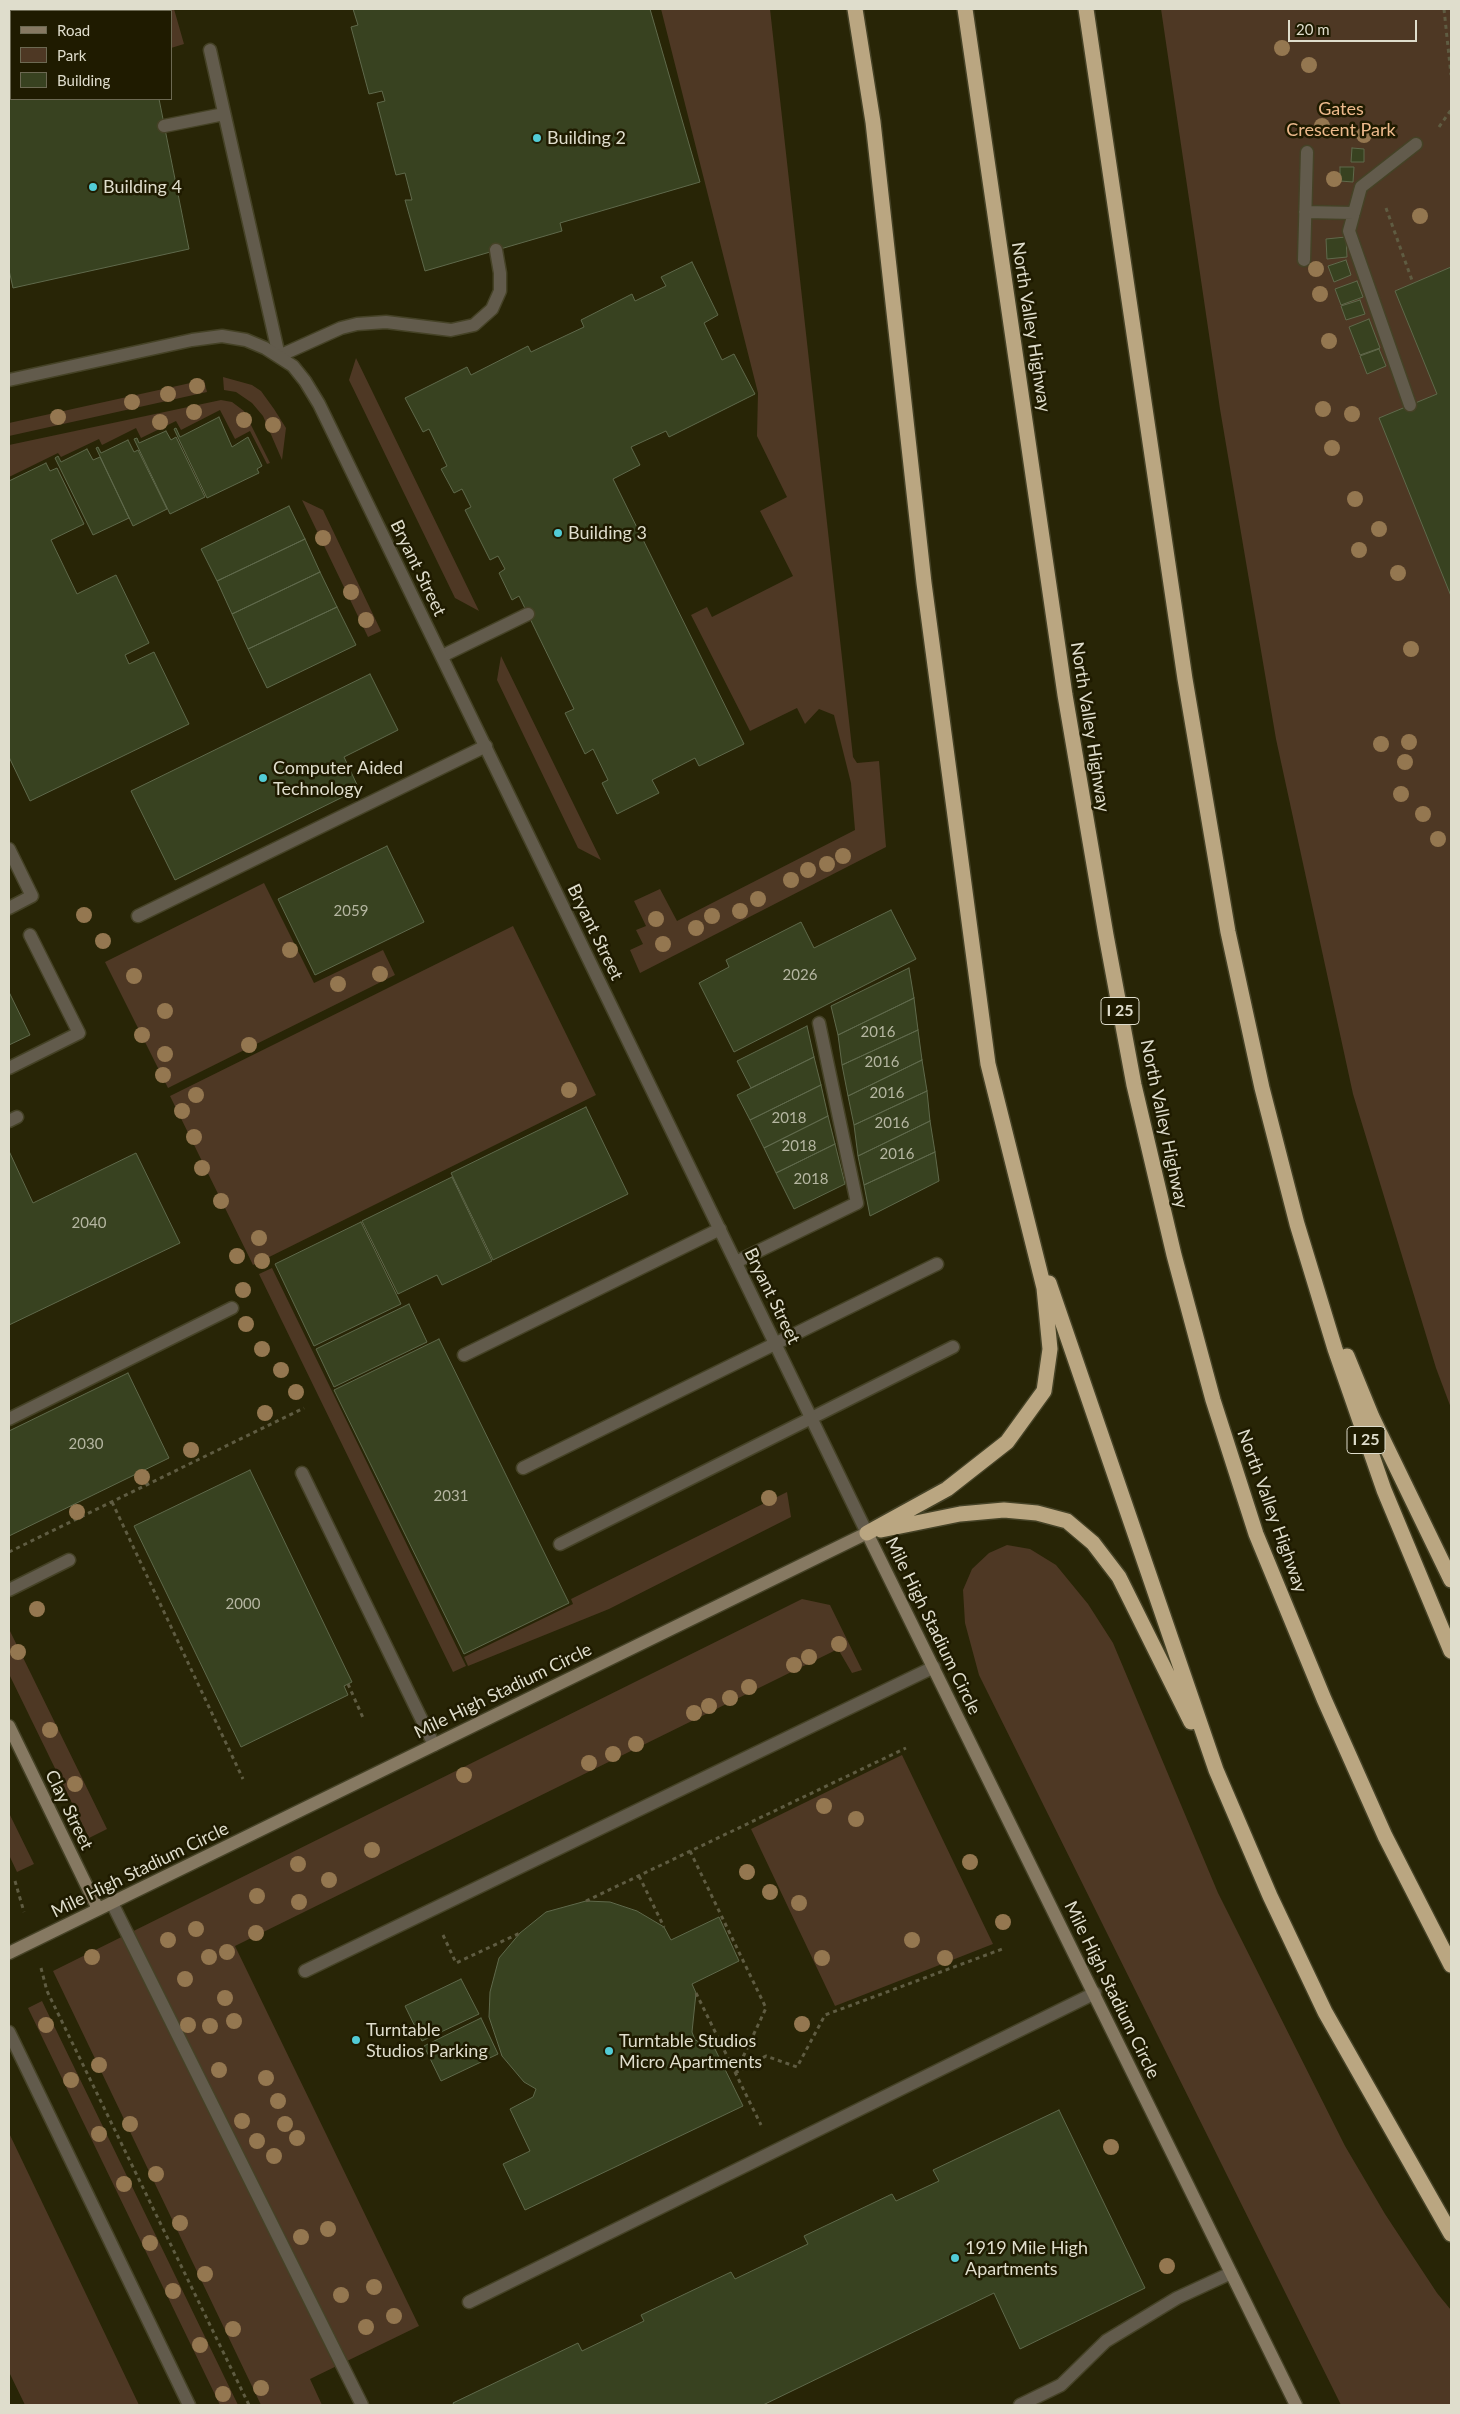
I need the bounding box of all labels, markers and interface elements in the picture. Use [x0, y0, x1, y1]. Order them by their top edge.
legend [10, 10, 172, 100]
scale bar [1290, 10, 1419, 42]
text: 20 m [1296, 20, 1330, 38]
text: Road [57, 21, 90, 39]
text: Park [57, 46, 86, 64]
text: Building [57, 71, 110, 89]
park label: Gates Crescent Park [1286, 98, 1396, 140]
place label: Building 2 [547, 127, 626, 149]
marker: Building 2 [531, 132, 543, 144]
place label: Building 4 [103, 176, 182, 198]
marker: Building 4 [87, 181, 99, 193]
street label: North Valley Highway [1007, 240, 1055, 414]
street label: Bryant Street [385, 516, 451, 620]
place label: Building 3 [568, 522, 647, 544]
marker: Building 3 [552, 527, 564, 539]
street label: North Valley Highway [1066, 640, 1114, 814]
place label: Computer Aided Technology [273, 757, 403, 800]
marker: Computer Aided Technology [257, 772, 269, 784]
street label: Bryant Street [562, 880, 628, 984]
house number: 2059 [334, 902, 368, 920]
house number: 2026 [783, 966, 817, 984]
road number: I 25 [1101, 998, 1139, 1024]
house number: 2016 [861, 1023, 895, 1041]
street label: North Valley Highway [1136, 1038, 1192, 1210]
house number: 2016 [865, 1053, 899, 1071]
house number: 2016 [870, 1084, 904, 1102]
house number: 2018 [772, 1109, 806, 1127]
house number: 2016 [875, 1114, 909, 1132]
house number: 2018 [782, 1137, 816, 1155]
house number: 2016 [880, 1145, 914, 1163]
house number: 2018 [794, 1170, 828, 1188]
house number: 2040 [72, 1214, 106, 1232]
street label: Bryant Street [739, 1244, 805, 1348]
street label: North Valley Highway [1232, 1426, 1312, 1596]
road number: I 25 [1347, 1426, 1385, 1454]
house number: 2030 [69, 1435, 103, 1453]
house number: 2031 [434, 1487, 468, 1505]
street label: Mile High Stadium Circle [881, 1534, 985, 1718]
house number: 2000 [226, 1595, 260, 1613]
street label: Mile High Stadium Circle [411, 1639, 595, 1743]
street label: Clay Street [40, 1766, 98, 1854]
street label: Mile High Stadium Circle [48, 1818, 232, 1922]
street label: Mile High Stadium Circle [1060, 1898, 1164, 2082]
place label: Turntable Studios Parking [366, 2019, 488, 2062]
place label: Turntable Studios Micro Apartments [619, 2030, 762, 2072]
marker: Turntable Studios Parking [350, 2034, 362, 2046]
marker: Turntable Studios Micro Apartments [603, 2045, 615, 2057]
place label: 1919 Mile High Apartments [965, 2237, 1088, 2280]
marker: 1919 Mile High Apartments [949, 2252, 961, 2264]

